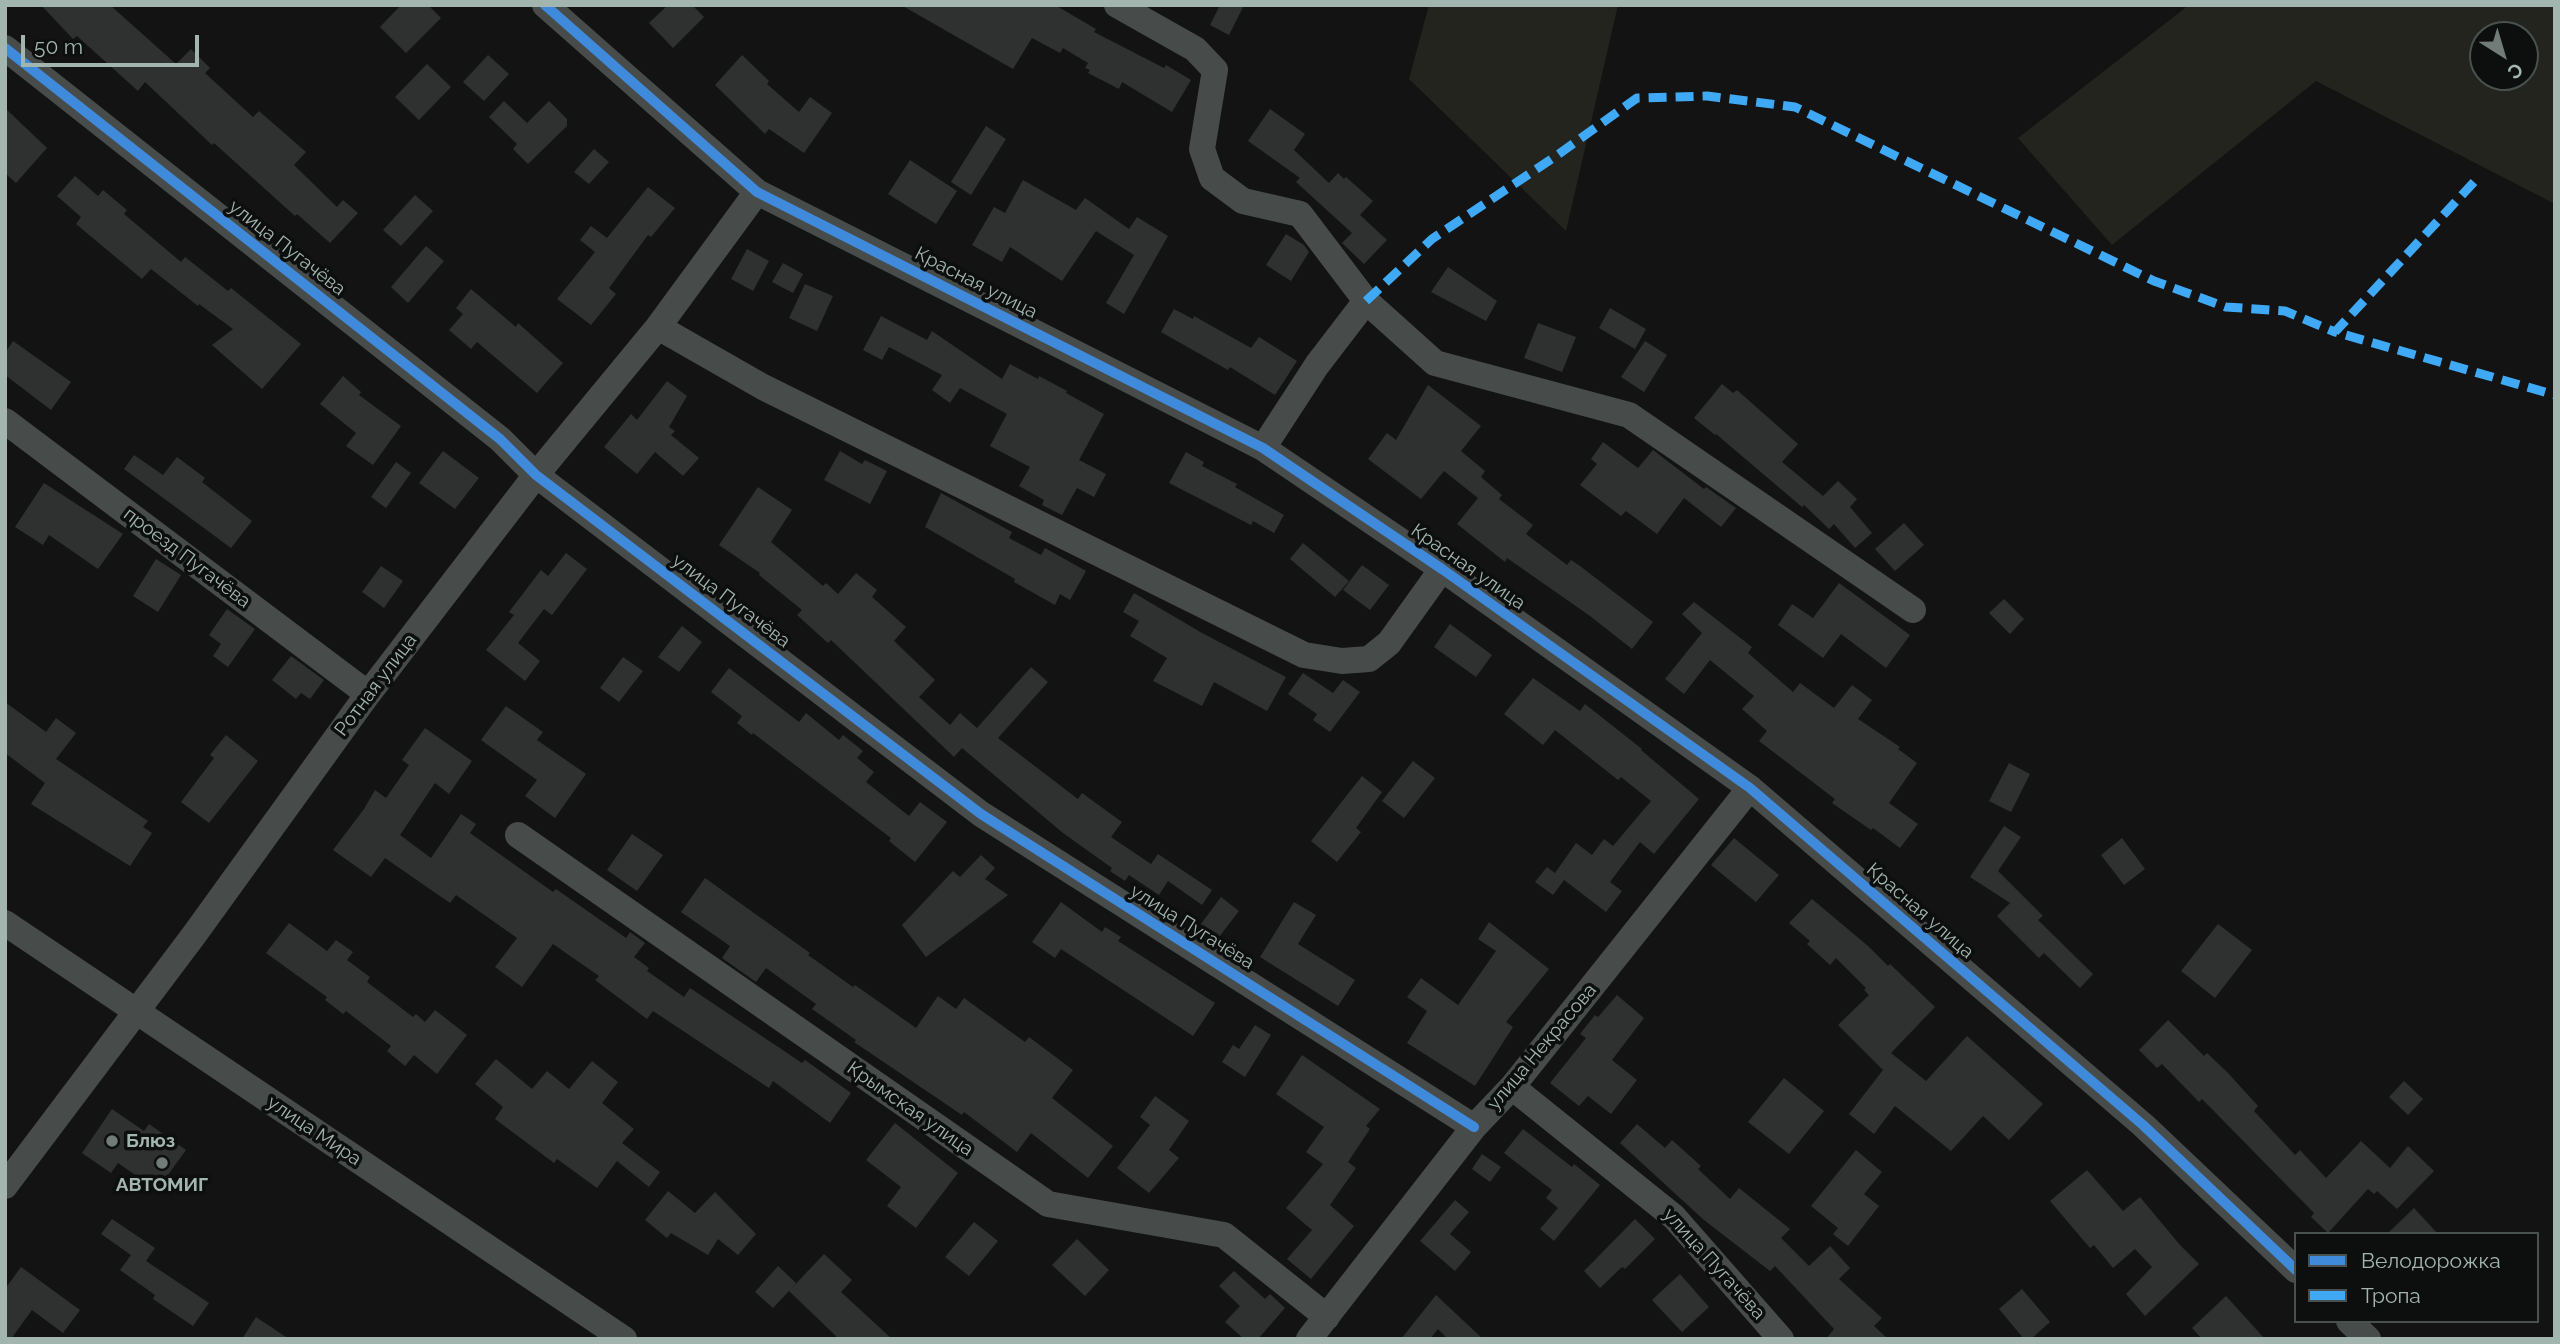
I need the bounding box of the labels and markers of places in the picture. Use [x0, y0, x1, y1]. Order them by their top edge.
place label: Блюз [126, 1130, 175, 1152]
marker: Блюз [104, 1133, 120, 1149]
marker: АВТОМИГ [154, 1155, 170, 1171]
place label: АВТОМИГ [116, 1174, 208, 1196]

